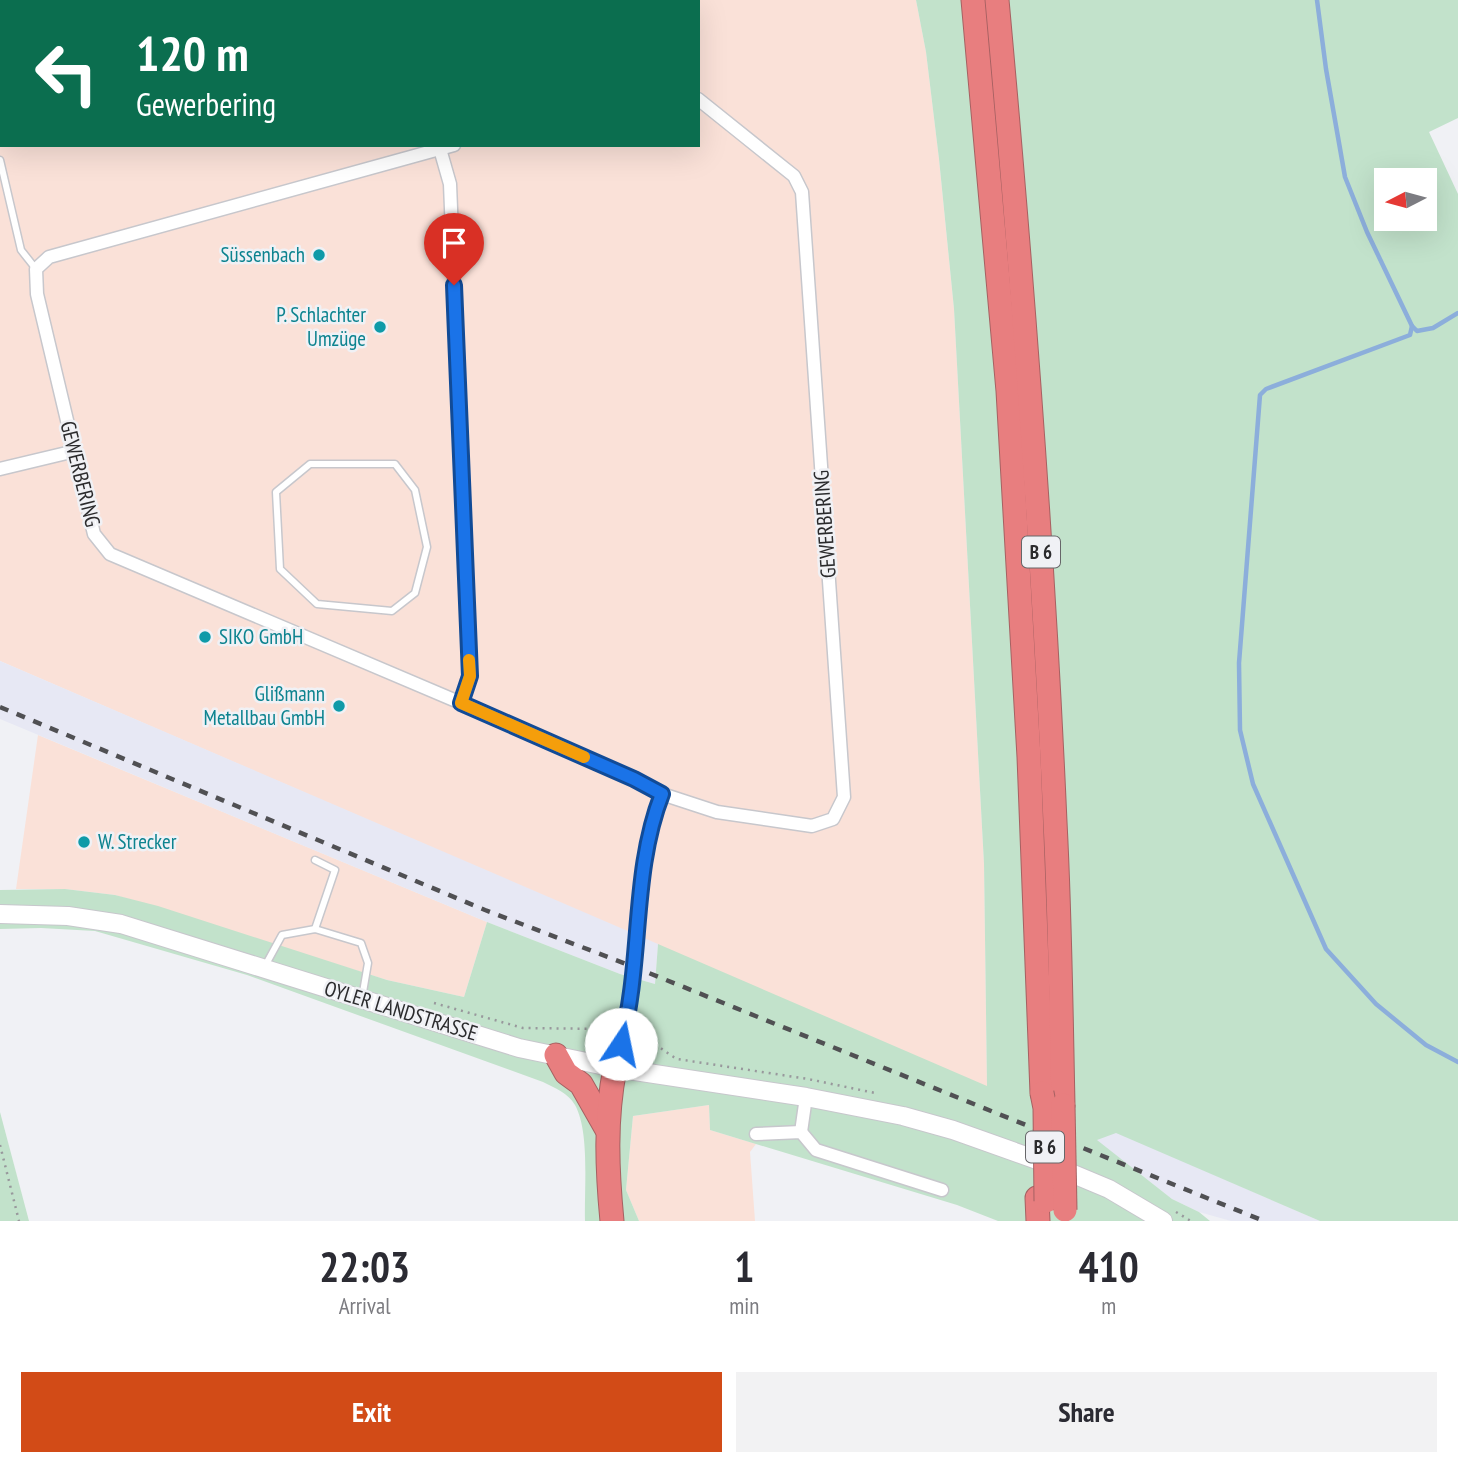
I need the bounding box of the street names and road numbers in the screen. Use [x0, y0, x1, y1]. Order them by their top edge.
street label: GEWERBERING [54, 418, 107, 530]
street label: GEWERBERING [807, 469, 842, 579]
road number: B 6 [1022, 537, 1060, 568]
street label: OYLER LANDSTRASSE [321, 974, 481, 1047]
road number: B 6 [1026, 1132, 1064, 1162]

